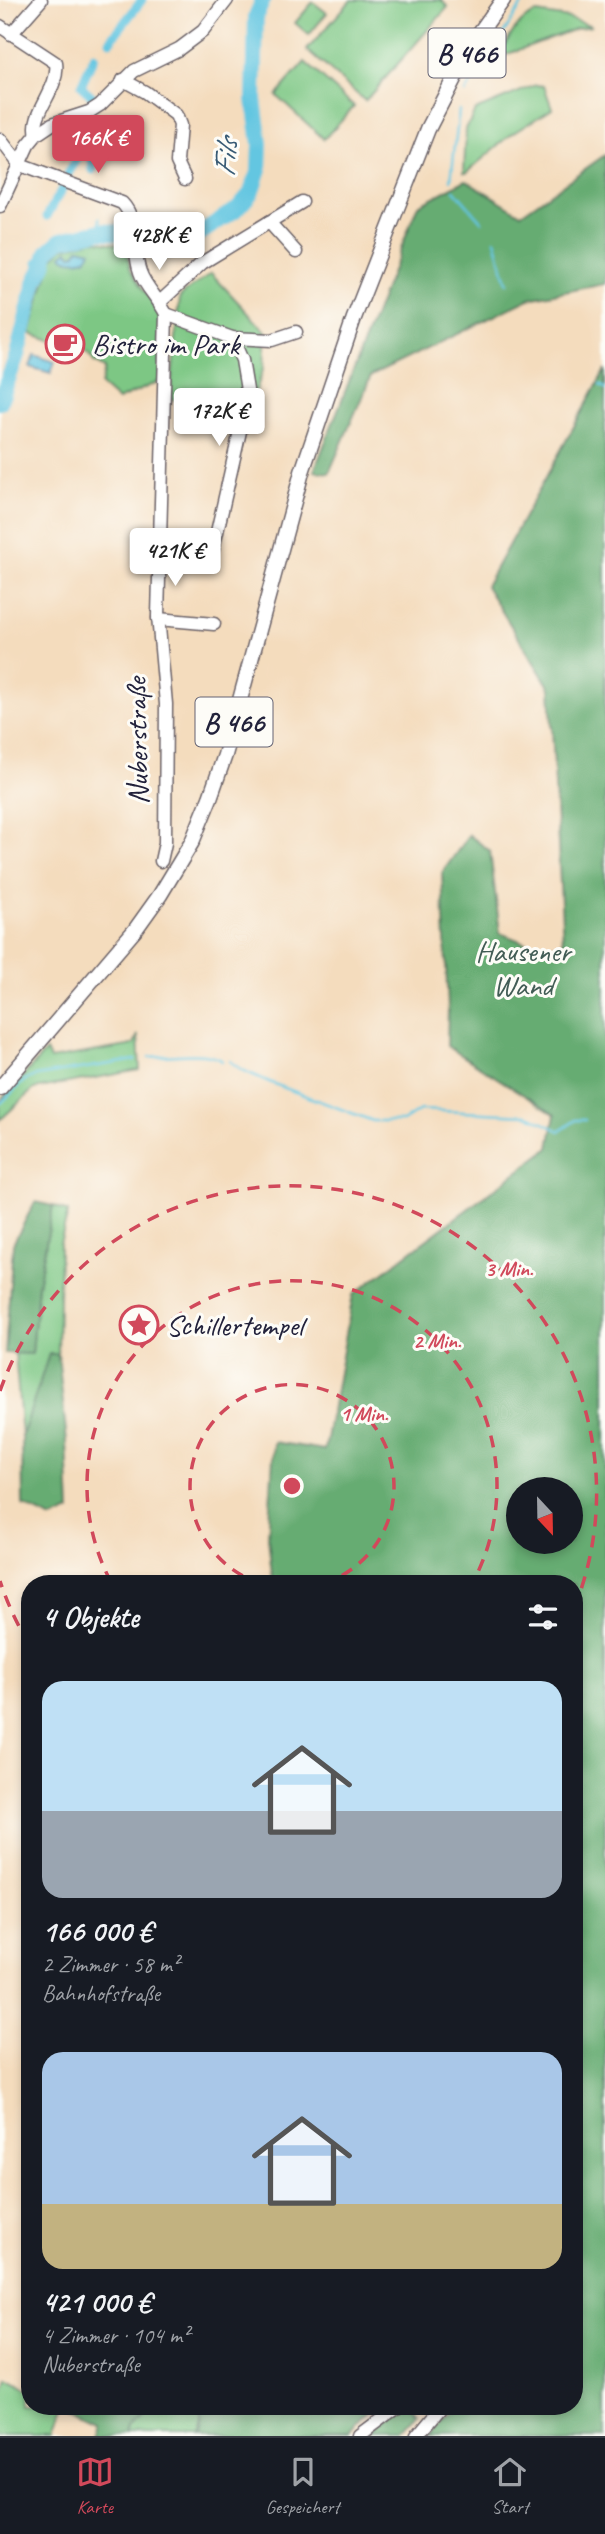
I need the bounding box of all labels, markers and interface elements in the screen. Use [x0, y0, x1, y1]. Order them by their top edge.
road number: B 466 [428, 28, 505, 78]
pin: 166K € [41, 116, 155, 175]
text: 166K € [68, 123, 128, 152]
water label: Fils [203, 133, 248, 178]
pin: 428K € [102, 212, 216, 272]
text: 428K € [130, 220, 188, 249]
cafe icon: Bistro im Park [44, 323, 86, 365]
place label: Bistro im Park [92, 325, 242, 363]
pin: 172K € [162, 388, 276, 448]
text: 172K € [190, 396, 248, 425]
pin: 421K € [118, 528, 232, 588]
text: 421K € [146, 536, 204, 565]
street label: Nuberstraße [117, 675, 157, 805]
road number: B 466 [196, 698, 272, 746]
park label: Hausener Wand [475, 932, 573, 1004]
text: 3 Min. [485, 1256, 534, 1282]
place icon: Schillertempel [118, 1304, 160, 1346]
place label: Schillertempel [166, 1306, 308, 1344]
text: 2 Min. [413, 1328, 462, 1354]
text: 1 Min. [340, 1401, 389, 1427]
centre of rings [280, 1474, 304, 1498]
north arrow [506, 1477, 583, 1554]
map controls [506, 1477, 583, 1554]
text: 4 Objekte [42, 1598, 139, 1636]
icon: filters [524, 1598, 562, 1636]
icon: home [239, 1727, 365, 1853]
text: 166 000 € [42, 1912, 152, 1950]
text: 2 Zimmer · 58 m² [42, 1950, 179, 1979]
text: Bahnhofstraße [42, 1979, 160, 2008]
icon: home [239, 2098, 365, 2224]
text: 421 000 € [42, 2283, 151, 2321]
text: 4 Zimmer · 104 m² [42, 2321, 189, 2350]
text: Nuberstraße [42, 2350, 140, 2379]
tab: Karte [76, 2453, 114, 2519]
tab: Gespeichert [265, 2453, 340, 2519]
tab: Start [491, 2453, 529, 2519]

